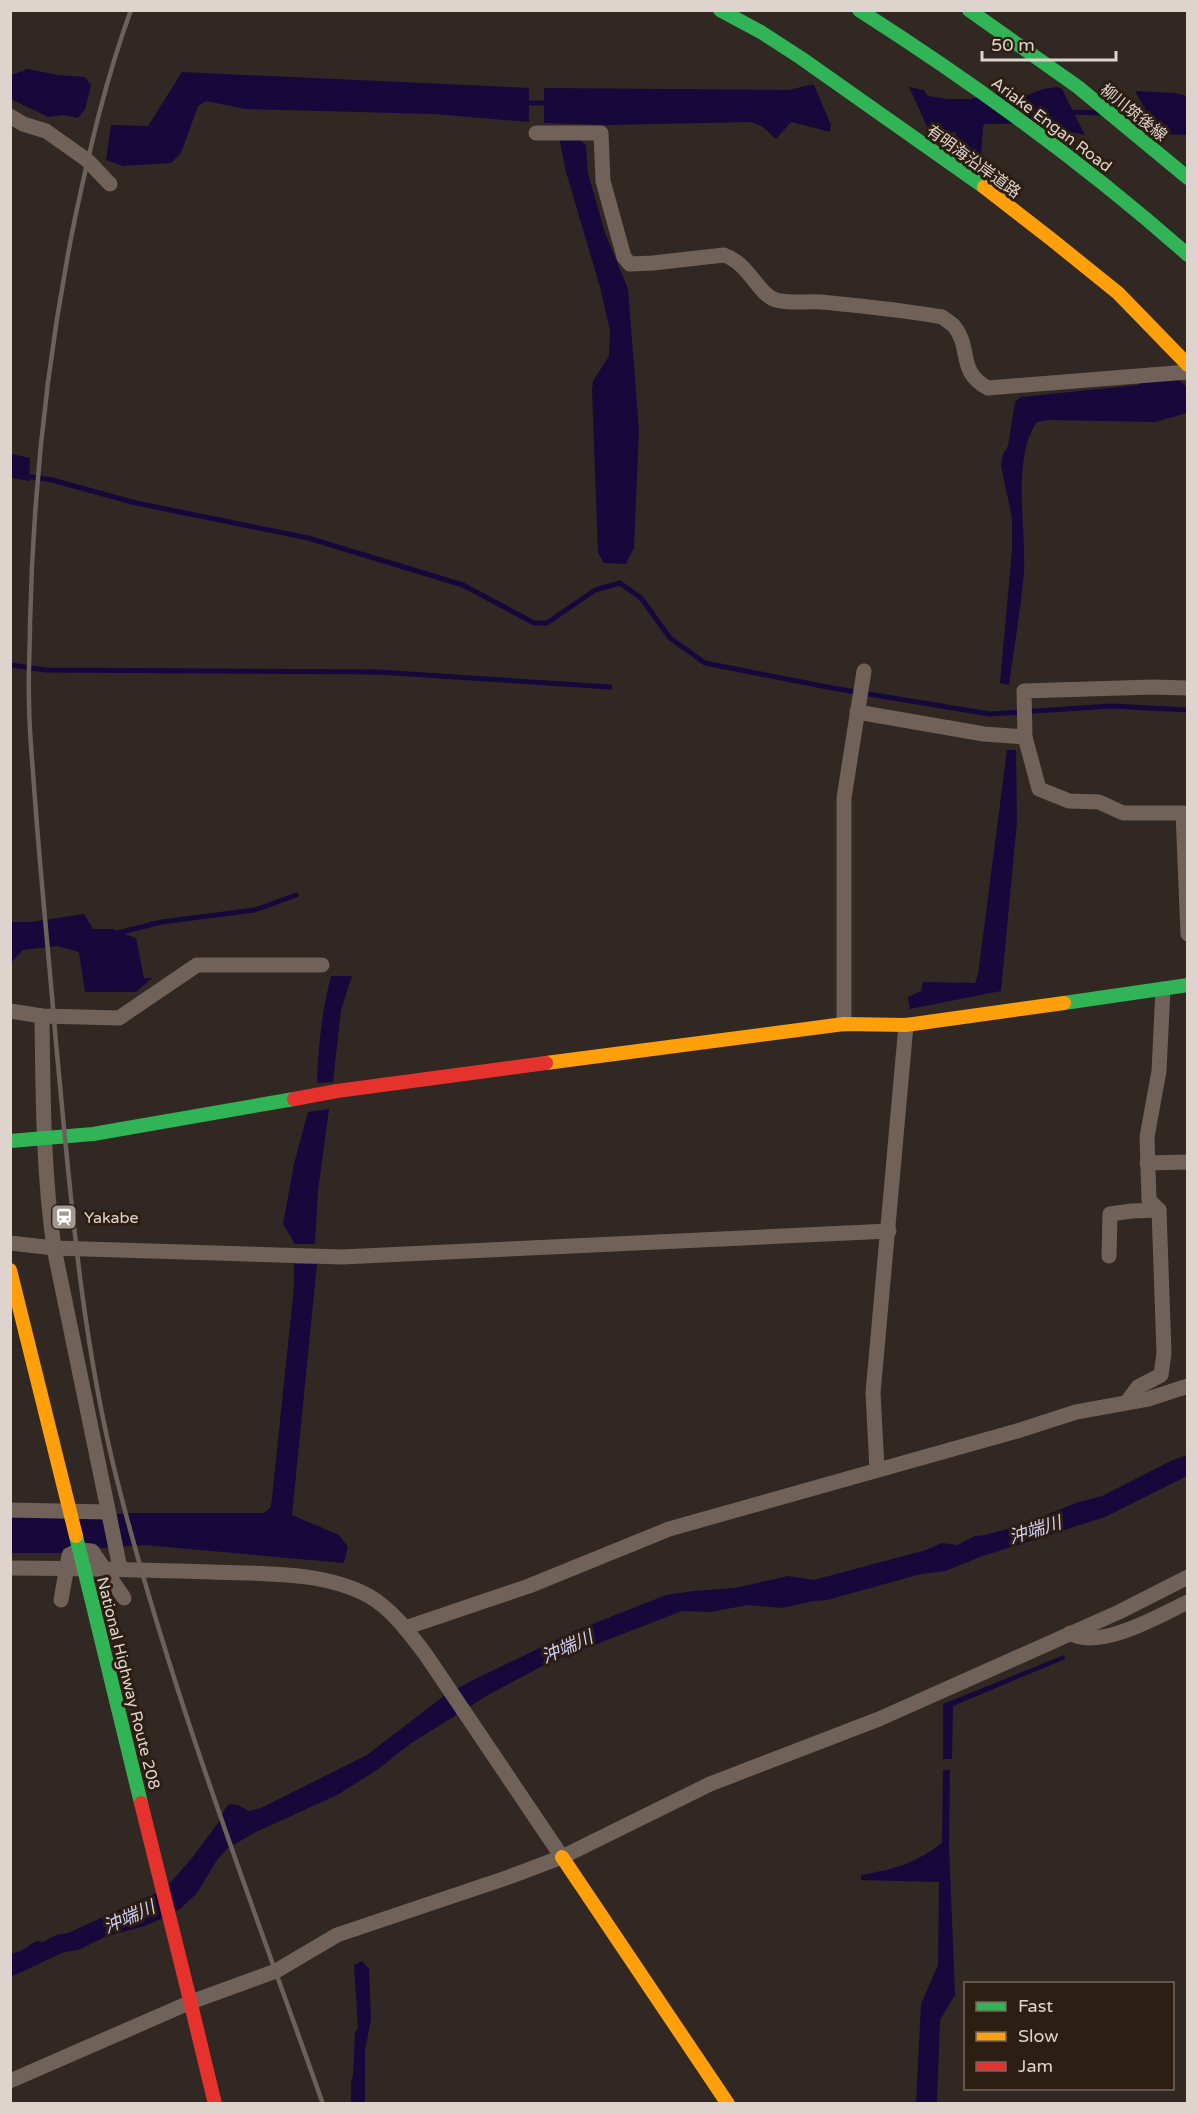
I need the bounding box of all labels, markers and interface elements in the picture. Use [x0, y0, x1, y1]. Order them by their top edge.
scale bar [982, 24, 1116, 62]
text: 50 m [991, 34, 1035, 56]
street label: Ariake Engan Road [987, 73, 1116, 177]
street label: 柳川筑後線 [1096, 80, 1171, 146]
street label: 有明海沿岸道路 [922, 121, 1025, 203]
station icon: Yakabe [49, 1202, 79, 1232]
place label: Yakabe [84, 1208, 139, 1228]
water label: 沖端川 [1006, 1511, 1066, 1548]
street label: National Highway Route 208 [92, 1575, 164, 1792]
water label: 沖端川 [538, 1625, 598, 1668]
water label: 沖端川 [100, 1895, 160, 1938]
legend [964, 1982, 1174, 2090]
text: Fast [1018, 1995, 1053, 2017]
text: Slow [1018, 2025, 1059, 2047]
text: Jam [1018, 2055, 1053, 2077]

